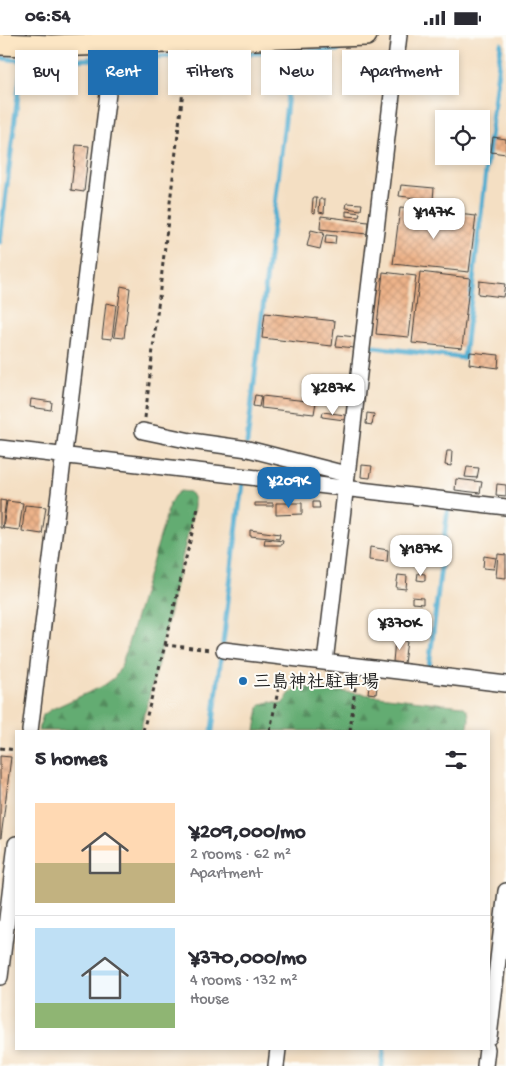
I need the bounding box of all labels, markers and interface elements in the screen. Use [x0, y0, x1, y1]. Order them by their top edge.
text: 06:54 [25, 6, 70, 29]
chip: Buy [15, 50, 78, 95]
chip: Rent [88, 50, 158, 95]
chip: Filters [168, 50, 251, 95]
chip: New [261, 50, 332, 95]
chip: Apartment [342, 50, 459, 95]
map controls [435, 110, 490, 165]
button: locate [435, 110, 490, 165]
pin: ¥147K [399, 197, 469, 240]
text: ¥147K [415, 204, 453, 223]
pin: ¥287K [298, 373, 368, 416]
text: ¥287K [312, 380, 354, 399]
pin: ¥209K [254, 467, 324, 509]
text: ¥209K [268, 473, 310, 492]
pin: ¥187K [386, 535, 456, 577]
text: ¥187K [401, 541, 441, 560]
pin: ¥370K [365, 609, 435, 651]
text: ¥370K [379, 615, 421, 634]
place label: 三島神社駐車場 [253, 672, 379, 694]
marker: 三島神社駐車場 [237, 675, 249, 687]
icon: filters [442, 746, 470, 774]
text: 5 homes [35, 748, 107, 773]
text: ¥209,000/mo [190, 821, 306, 846]
icon: home [75, 823, 135, 883]
text: 2 rooms · 62 m² [190, 846, 291, 865]
text: Apartment [190, 865, 262, 884]
text: ¥370,000/mo [190, 947, 307, 972]
icon: home [75, 948, 135, 1008]
text: 4 rooms · 132 m² [190, 972, 298, 991]
text: House [190, 991, 229, 1010]

